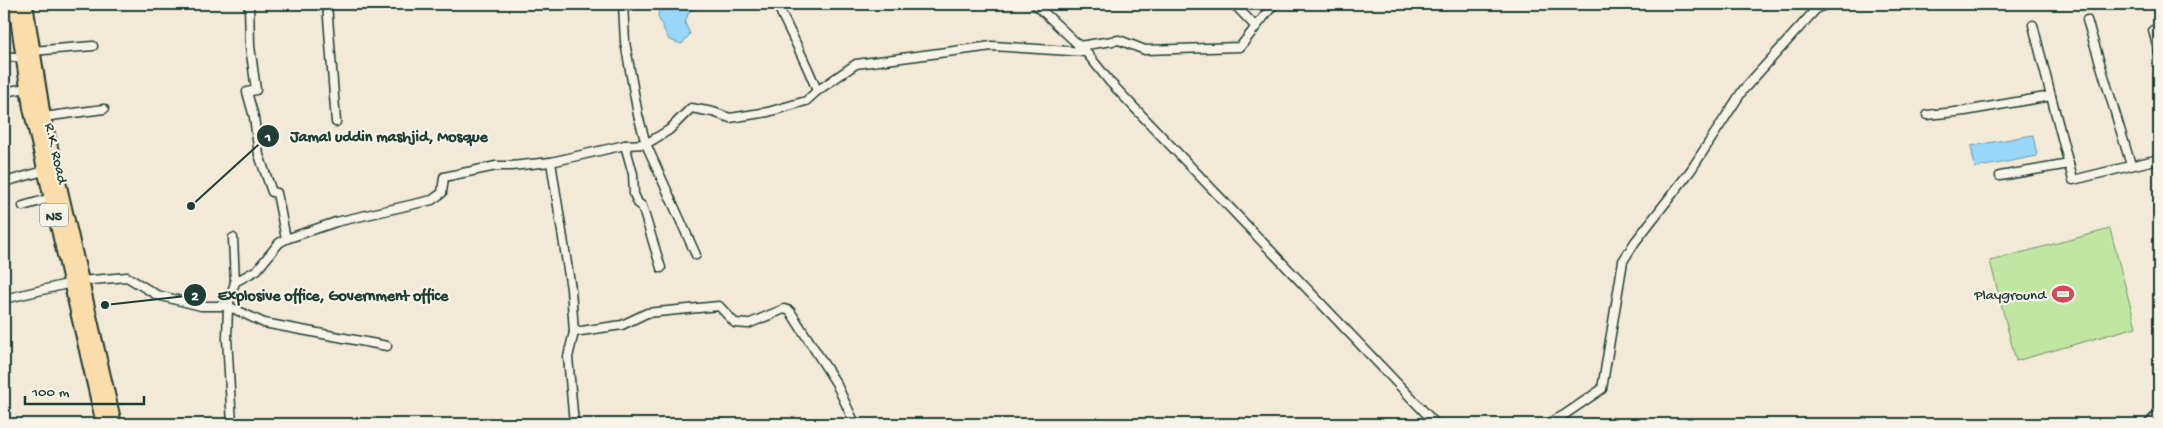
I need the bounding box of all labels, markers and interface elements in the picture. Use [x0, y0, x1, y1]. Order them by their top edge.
callout: Jamal uddin mashjid, Mosque [255, 120, 498, 151]
street label: R.K. Road [39, 121, 71, 187]
text: 1 [264, 129, 271, 147]
text: Jamal uddin mashjid, Mosque [289, 129, 489, 148]
road number: N5 [40, 204, 68, 226]
callout: Explosive office, Government office [182, 279, 458, 310]
sports icon: Playground [2050, 281, 2076, 307]
text: Explosive office, Government office [218, 287, 449, 307]
place label: Playground [1973, 287, 2047, 305]
text: 2 [191, 288, 199, 306]
scale bar [25, 373, 144, 405]
text: 100 m [31, 384, 70, 402]

